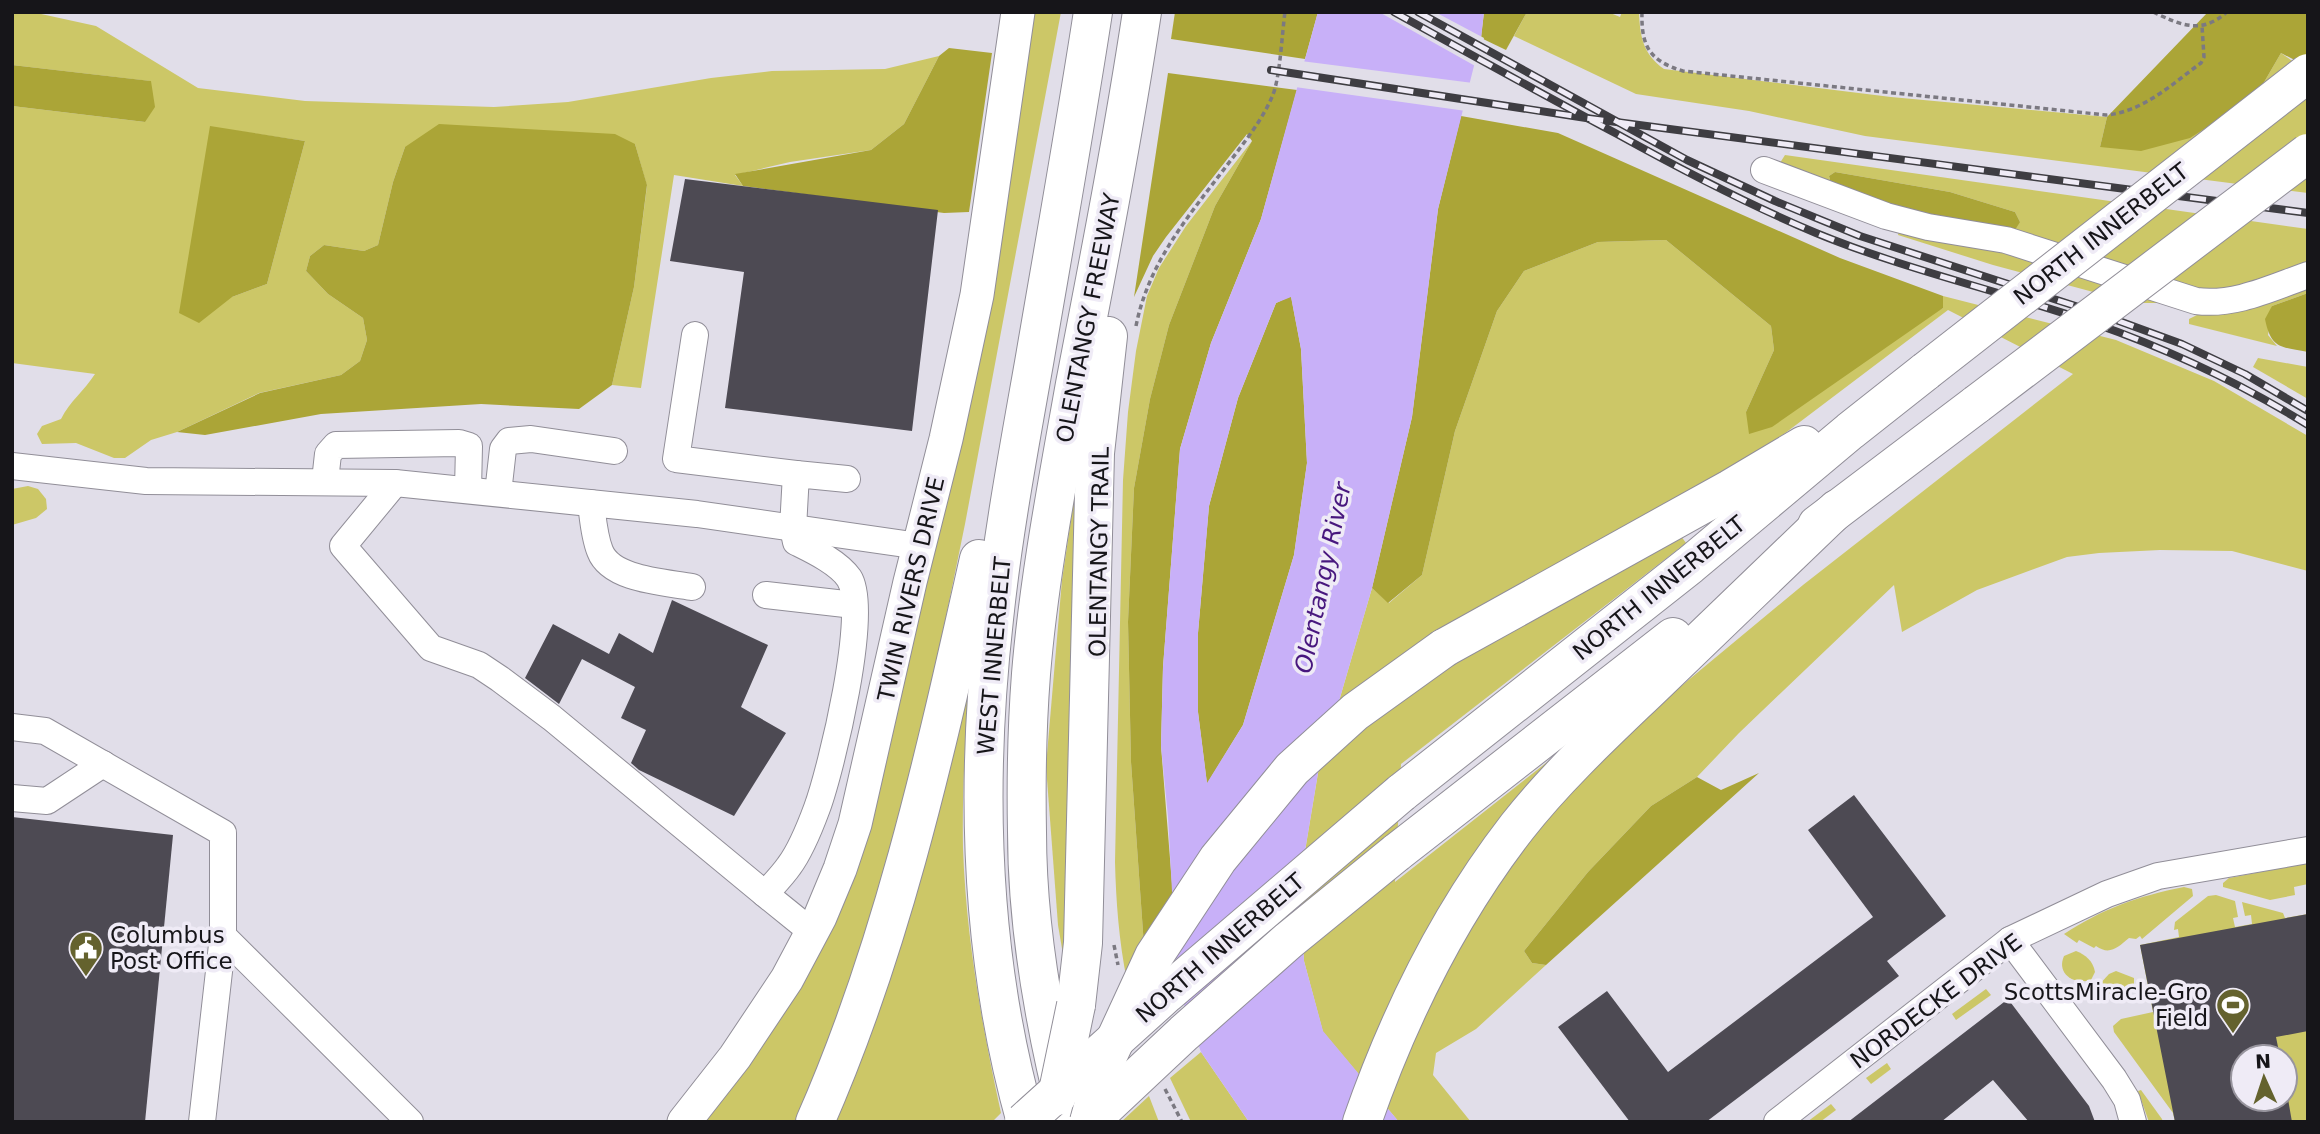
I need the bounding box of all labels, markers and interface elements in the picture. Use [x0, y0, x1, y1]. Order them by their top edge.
street label: NORTH INNERBELT [2009, 157, 2194, 310]
street label: OLENTANGY FREEWAY [1051, 190, 1125, 445]
street label: OLENTANGY TRAIL [1084, 446, 1114, 657]
street label: TWIN RIVERS DRIVE [872, 474, 950, 705]
water label: Olentangy River [1289, 478, 1357, 676]
street label: NORTH INNERBELT [1568, 510, 1751, 665]
street label: WEST INNERBELT [972, 555, 1016, 756]
street label: NORTH INNERBELT [1131, 867, 1310, 1028]
place label: Columbus Post Office [110, 922, 233, 974]
street label: NORDECKE DRIVE [1845, 928, 2027, 1074]
public building icon: Columbus Post Office [67, 929, 105, 978]
place label: ScottsMiracle-Gro Field [2004, 979, 2208, 1031]
sports icon: ScottsMiracle-Gro Field [2214, 986, 2252, 1035]
north arrow [2229, 1043, 2299, 1113]
text: N [2255, 1050, 2272, 1072]

